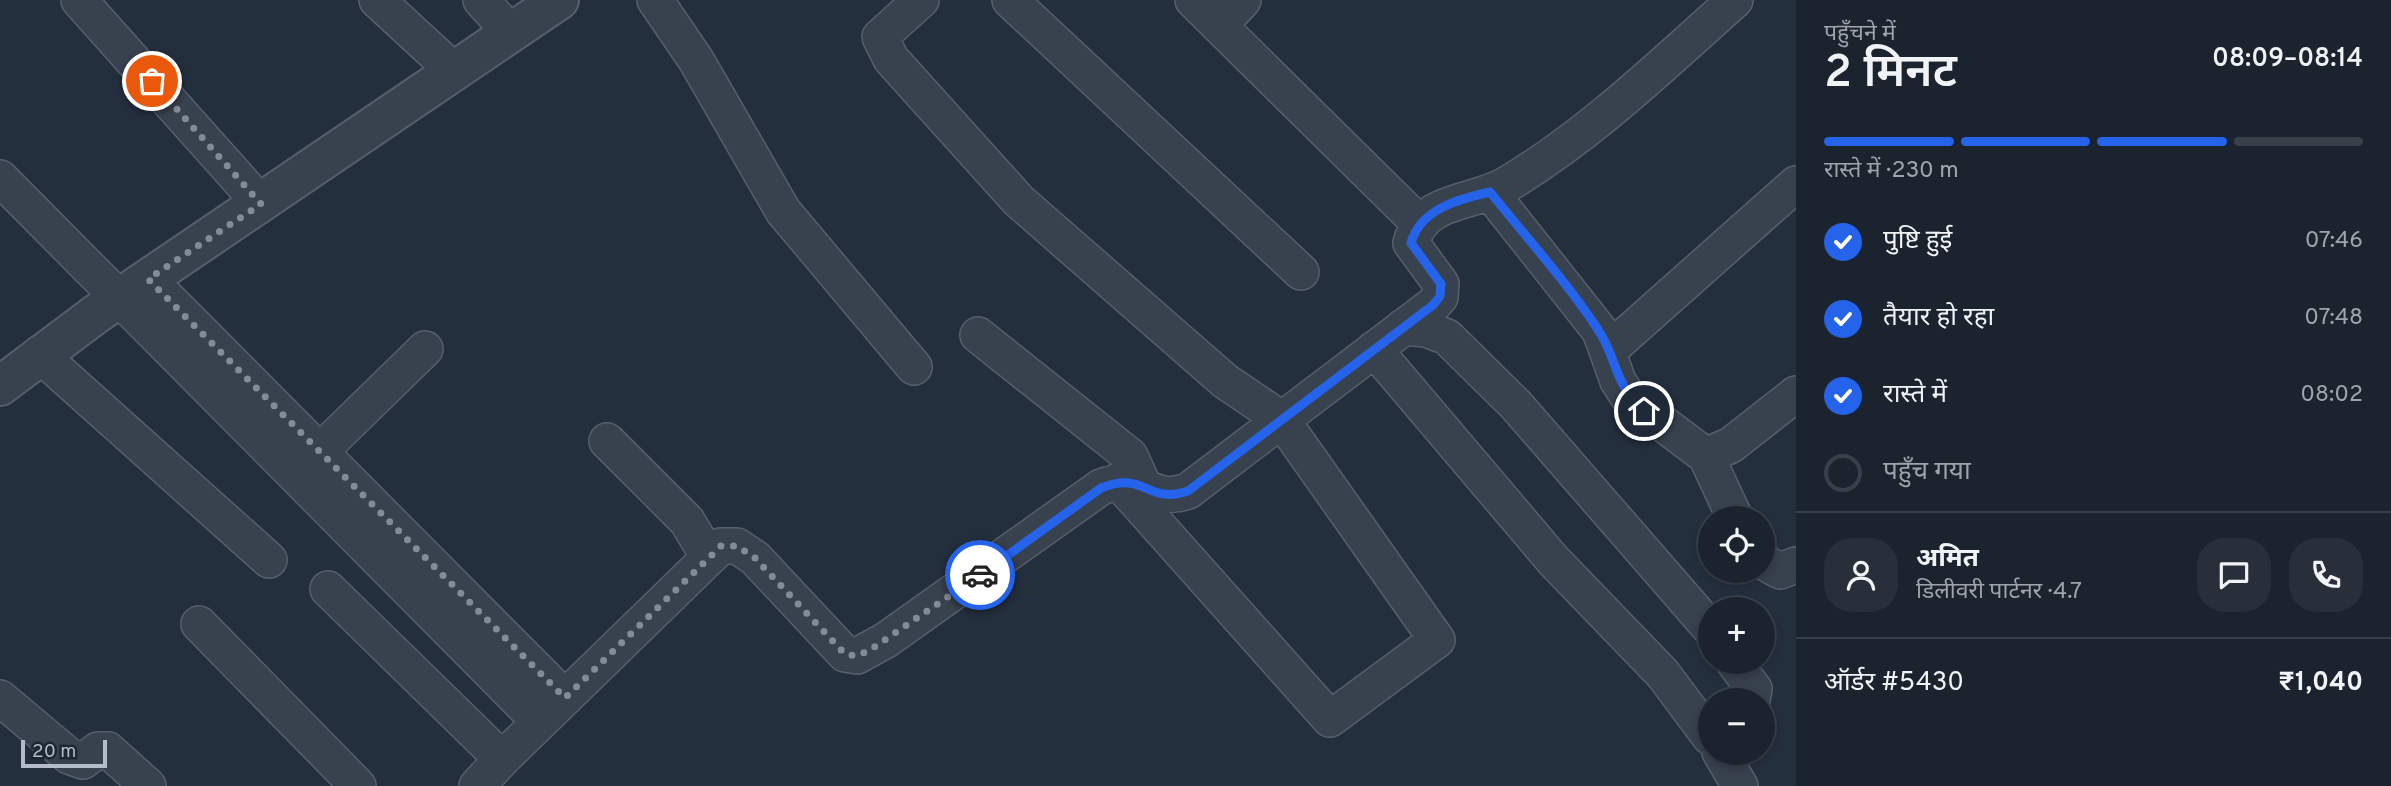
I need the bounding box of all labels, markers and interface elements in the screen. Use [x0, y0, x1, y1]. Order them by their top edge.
text: पहुँचने में [1824, 20, 1896, 49]
text: 08:09–08:14 [2212, 43, 2363, 76]
text: 2 मिनट [1824, 45, 1957, 104]
pin [122, 51, 182, 111]
icon: bag [133, 62, 171, 100]
text: रास्ते में · 230 m [1824, 157, 1959, 186]
icon: check [1824, 223, 1862, 261]
text: पुष्टि हुई [1883, 225, 1952, 258]
text: 07:46 [2305, 227, 2363, 256]
icon: check [1824, 300, 1862, 338]
text: तैयार हो रहा [1883, 302, 1994, 335]
text: 07:48 [2304, 304, 2363, 333]
icon: check [1824, 377, 1862, 415]
text: रास्ते में [1883, 379, 1947, 412]
pin [1614, 381, 1674, 441]
text: 08:02 [2300, 381, 2363, 410]
icon: home [1625, 392, 1663, 430]
text: पहुँच गया [1883, 456, 1971, 489]
map controls [1698, 506, 1775, 765]
button: locate [1698, 506, 1775, 583]
button: person [1824, 538, 1898, 612]
button: chat [2197, 538, 2271, 612]
button: phone [2289, 538, 2363, 612]
courier [945, 540, 1015, 610]
text: अमित [1916, 543, 1979, 576]
icon: car [961, 556, 999, 594]
text: डिलीवरी पार्टनर · 4.7 [1916, 578, 2082, 607]
button: + [1698, 597, 1775, 674]
text: ऑर्डर #5430 [1824, 667, 1964, 700]
text: ₹1,040 [2278, 667, 2363, 700]
button: − [1698, 688, 1775, 765]
scale bar [21, 737, 107, 769]
text: 20 m [32, 740, 76, 764]

